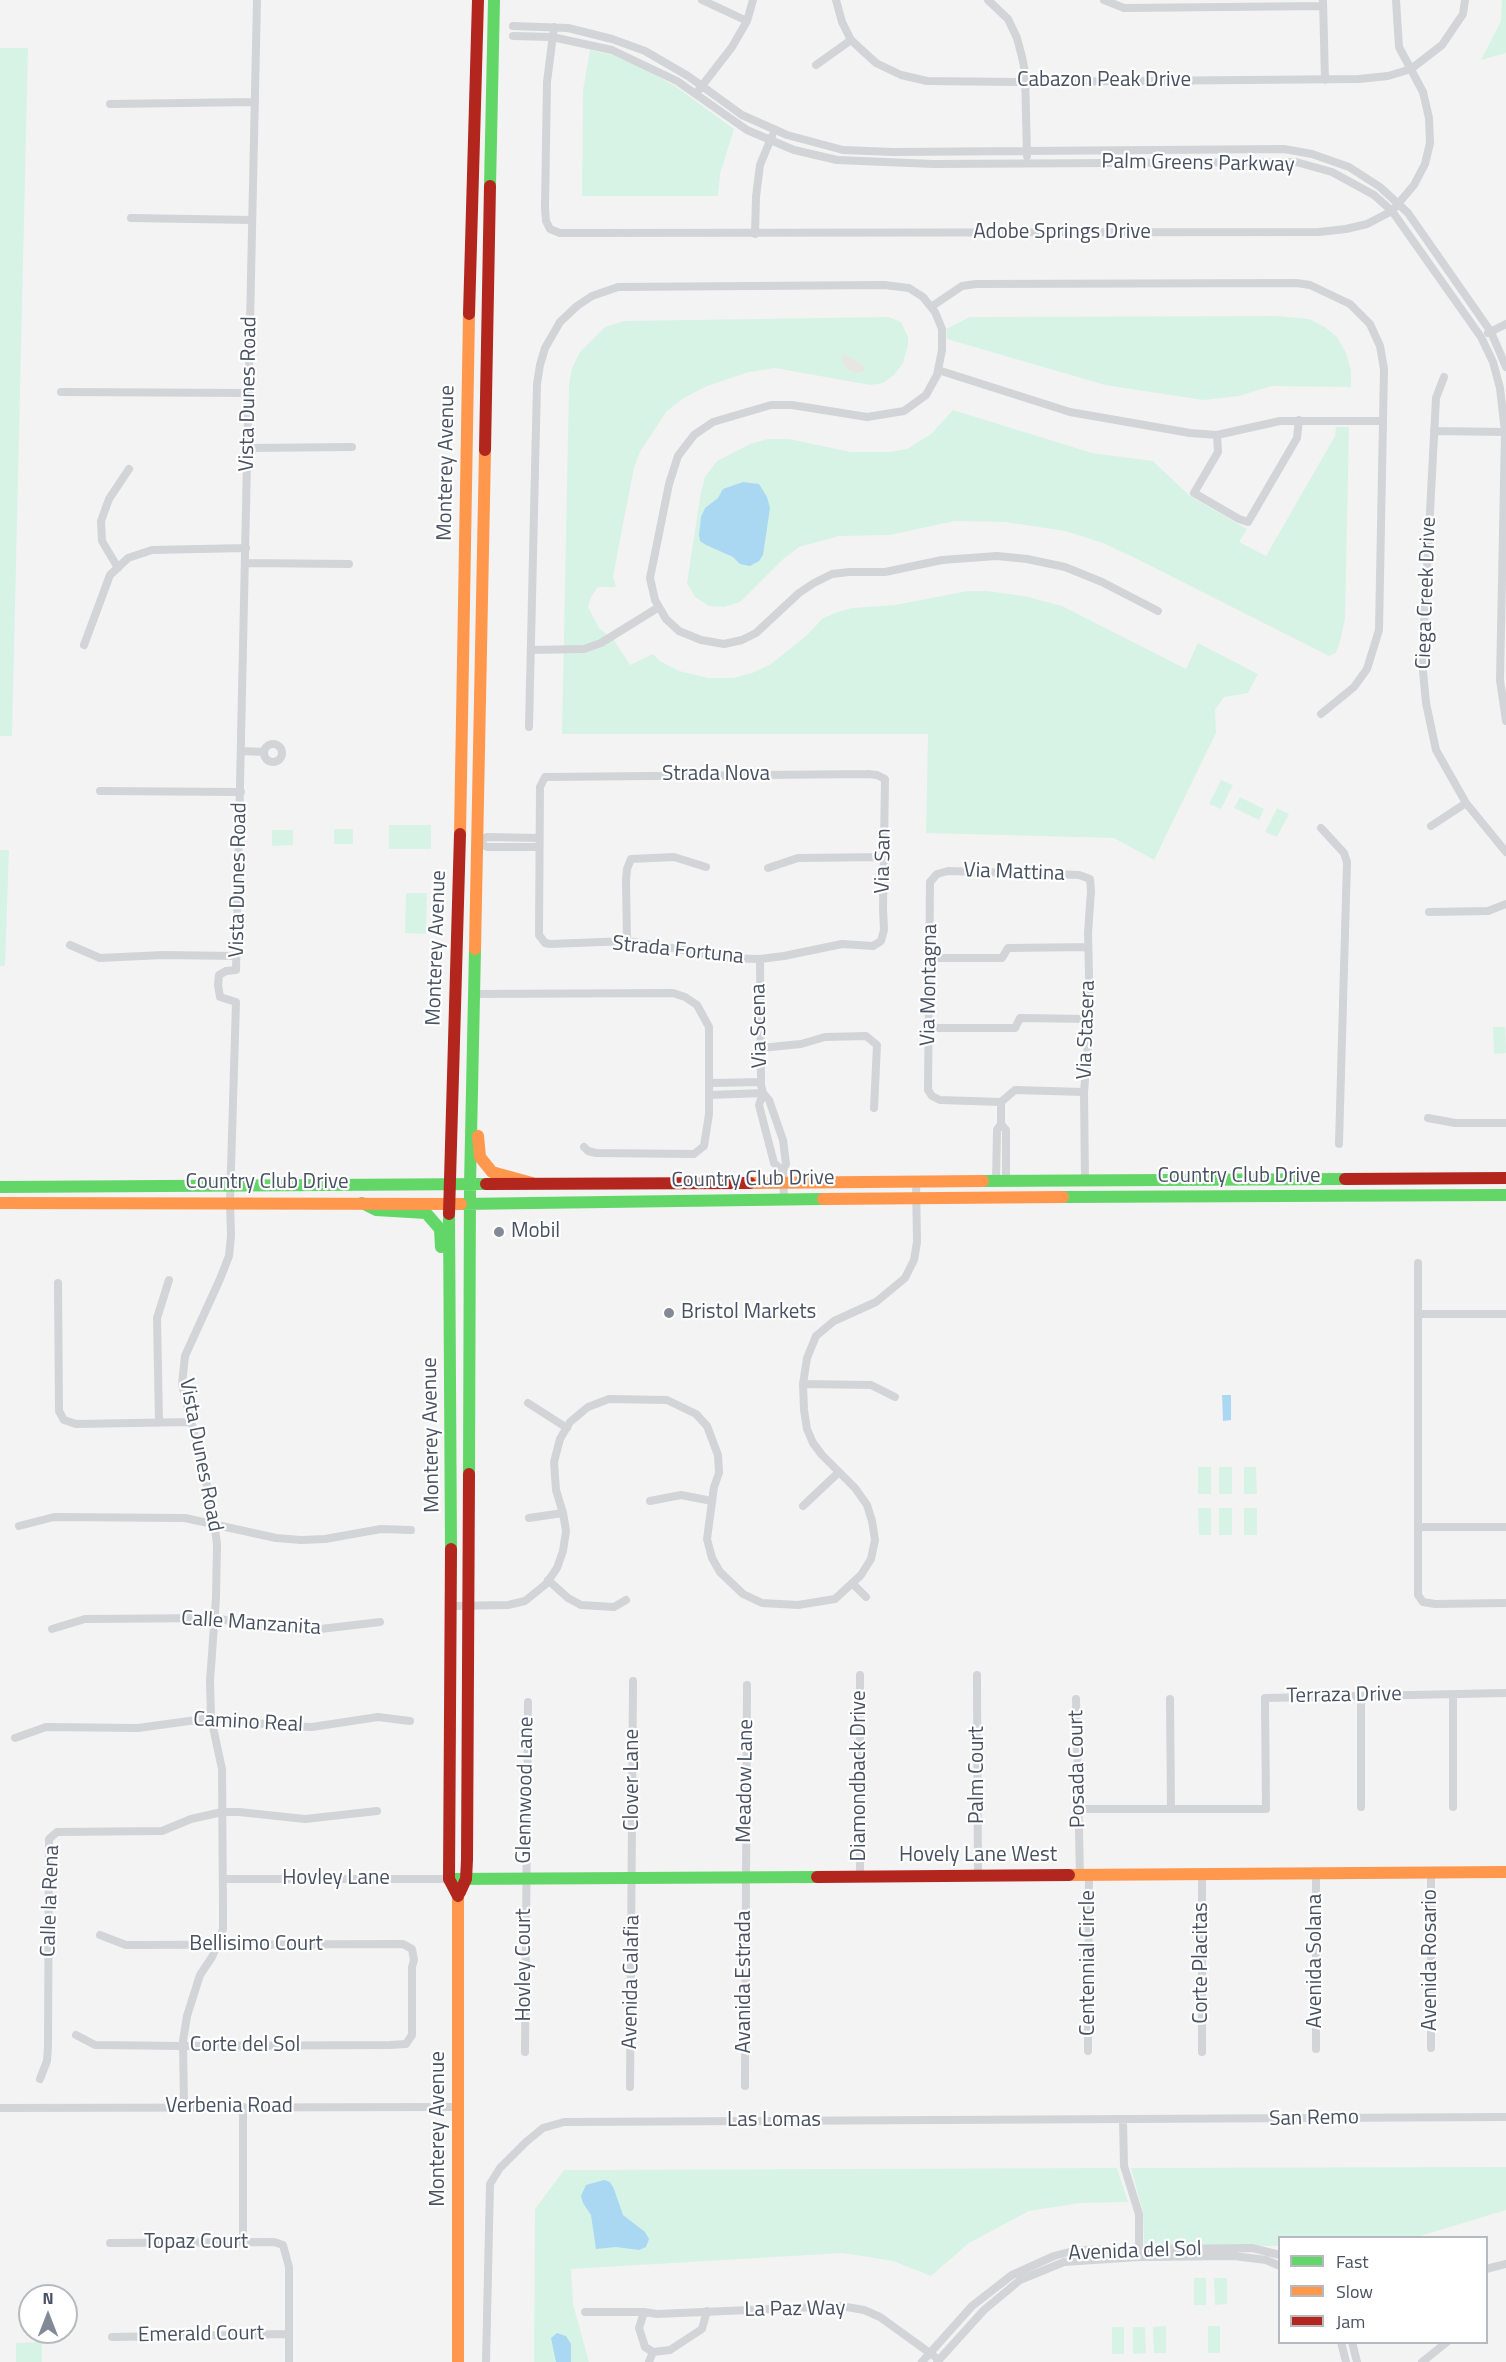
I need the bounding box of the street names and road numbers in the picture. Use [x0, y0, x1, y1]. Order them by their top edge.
street label: Cabazon Peak Drive [1017, 68, 1191, 94]
street label: Palm Greens Parkway [1101, 150, 1295, 178]
street label: Adobe Springs Drive [973, 220, 1151, 246]
street label: Vista Dunes Road [235, 316, 263, 472]
street label: Monterey Avenue [433, 385, 461, 541]
street label: Ciega Creek Drive [1412, 516, 1442, 670]
street label: Strada Nova [662, 762, 770, 788]
street label: Vista Dunes Road [225, 802, 253, 958]
street label: Via San [871, 828, 897, 894]
street label: Via Mattina [963, 859, 1065, 887]
street label: Monterey Avenue [422, 870, 452, 1026]
street label: Via Montagna [916, 924, 944, 1046]
street label: Strada Fortuna [611, 932, 745, 970]
street label: Via Stasera [1073, 980, 1101, 1080]
street label: Via Scena [747, 983, 773, 1069]
street label: Country Club Drive [1157, 1164, 1321, 1190]
street label: Country Club Drive [671, 1166, 835, 1194]
street label: Country Club Drive [185, 1170, 349, 1196]
street label: Monterey Avenue [418, 1357, 446, 1513]
street label: Vista Dunes Road [173, 1376, 227, 1534]
street label: Calle Manzanita [180, 1607, 322, 1641]
street label: Terraza Drive [1286, 1682, 1402, 1710]
street label: Diamondback Drive [847, 1690, 873, 1862]
street label: Camino Real [193, 1708, 303, 1738]
street label: Posada Court [1064, 1710, 1092, 1828]
street label: Glennwood Lane [512, 1716, 540, 1864]
street label: Meadow Lane [732, 1719, 760, 1843]
street label: Palm Court [965, 1726, 991, 1824]
street label: Clover Lane [620, 1729, 646, 1831]
street label: Hovely Lane West [899, 1843, 1057, 1869]
street label: Calle la Rena [36, 1845, 66, 1957]
street label: Hovley Lane [282, 1866, 390, 1892]
street label: Avenida Rosario [1418, 1889, 1444, 2031]
street label: Centennial Circle [1076, 1890, 1102, 2036]
street label: Avenida Solana [1303, 1894, 1329, 2028]
street label: Corte Placitas [1189, 1902, 1215, 2024]
street label: Hovley Court [512, 1908, 538, 2022]
street label: Avanida Estrada [732, 1911, 758, 2053]
street label: Avenida Calafia [618, 1915, 646, 2049]
street label: Bellisimo Court [189, 1932, 323, 1958]
street label: Corte del Sol [190, 2033, 300, 2059]
street label: Monterey Avenue [426, 2051, 452, 2207]
street label: Verbenia Road [165, 2094, 293, 2120]
street label: San Remo [1269, 2106, 1359, 2132]
street label: Las Lomas [727, 2108, 821, 2134]
street label: Topaz Court [144, 2230, 248, 2256]
street label: Avenida del Sol [1068, 2237, 1202, 2267]
street label: La Paz Way [744, 2297, 846, 2323]
street label: Emerald Court [138, 2321, 264, 2349]

